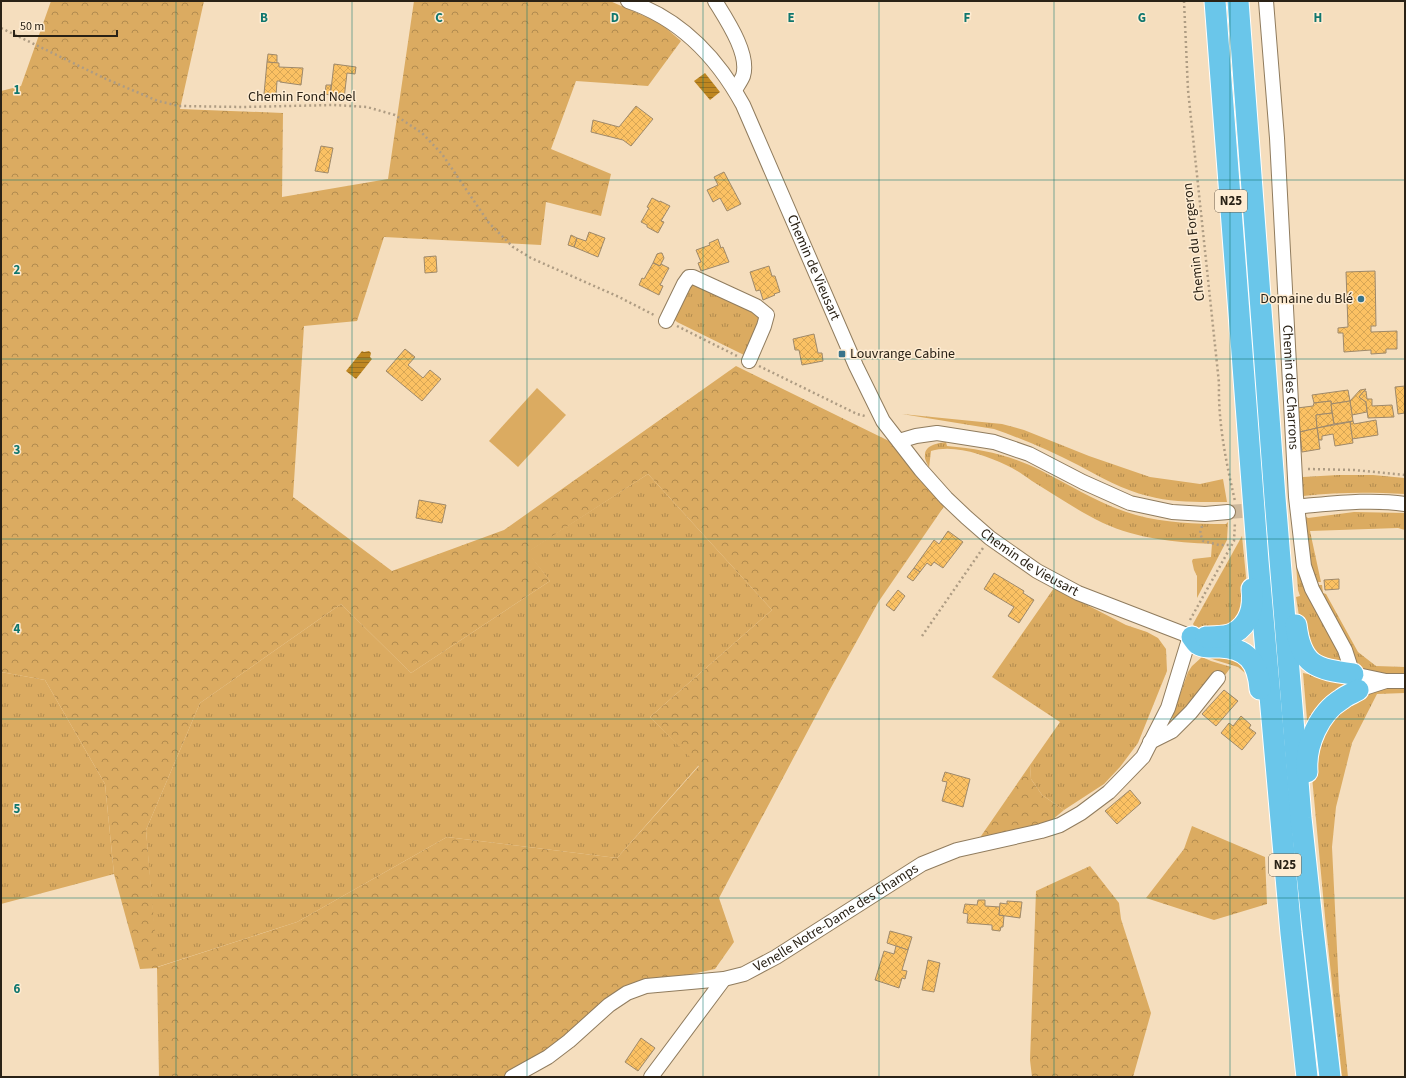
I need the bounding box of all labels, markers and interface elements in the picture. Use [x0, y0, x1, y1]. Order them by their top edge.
text: B [260, 9, 268, 27]
text: C [435, 9, 443, 27]
text: D [611, 9, 619, 27]
text: E [787, 9, 795, 27]
text: F [964, 9, 971, 27]
text: G [1138, 9, 1146, 27]
text: H [1314, 9, 1322, 27]
scale bar [14, 12, 117, 38]
text: 50 m [20, 18, 44, 35]
text: 1 [14, 81, 21, 99]
street label: Chemin Fond Noel [248, 87, 356, 107]
street label: Chemin du Forgeron [1178, 182, 1210, 302]
road number: N25 [1215, 190, 1247, 212]
street label: Chemin de Vieusart [782, 212, 845, 324]
text: 2 [14, 261, 21, 279]
place label: Domaine du Blé [1260, 289, 1353, 309]
marker: Domaine du Blé [1356, 294, 1366, 304]
street label: Chemin des Charrons [1277, 324, 1303, 450]
place label: Louvrange Cabine [850, 344, 955, 364]
marker: Louvrange Cabine [837, 349, 847, 359]
text: 3 [14, 441, 21, 459]
street label: Chemin de Vieusart [976, 524, 1082, 602]
text: 4 [14, 620, 21, 638]
text: 5 [14, 800, 21, 818]
road number: N25 [1269, 854, 1301, 876]
street label: Venelle Notre-Dame des Champs [750, 859, 922, 977]
text: 6 [14, 980, 21, 998]

